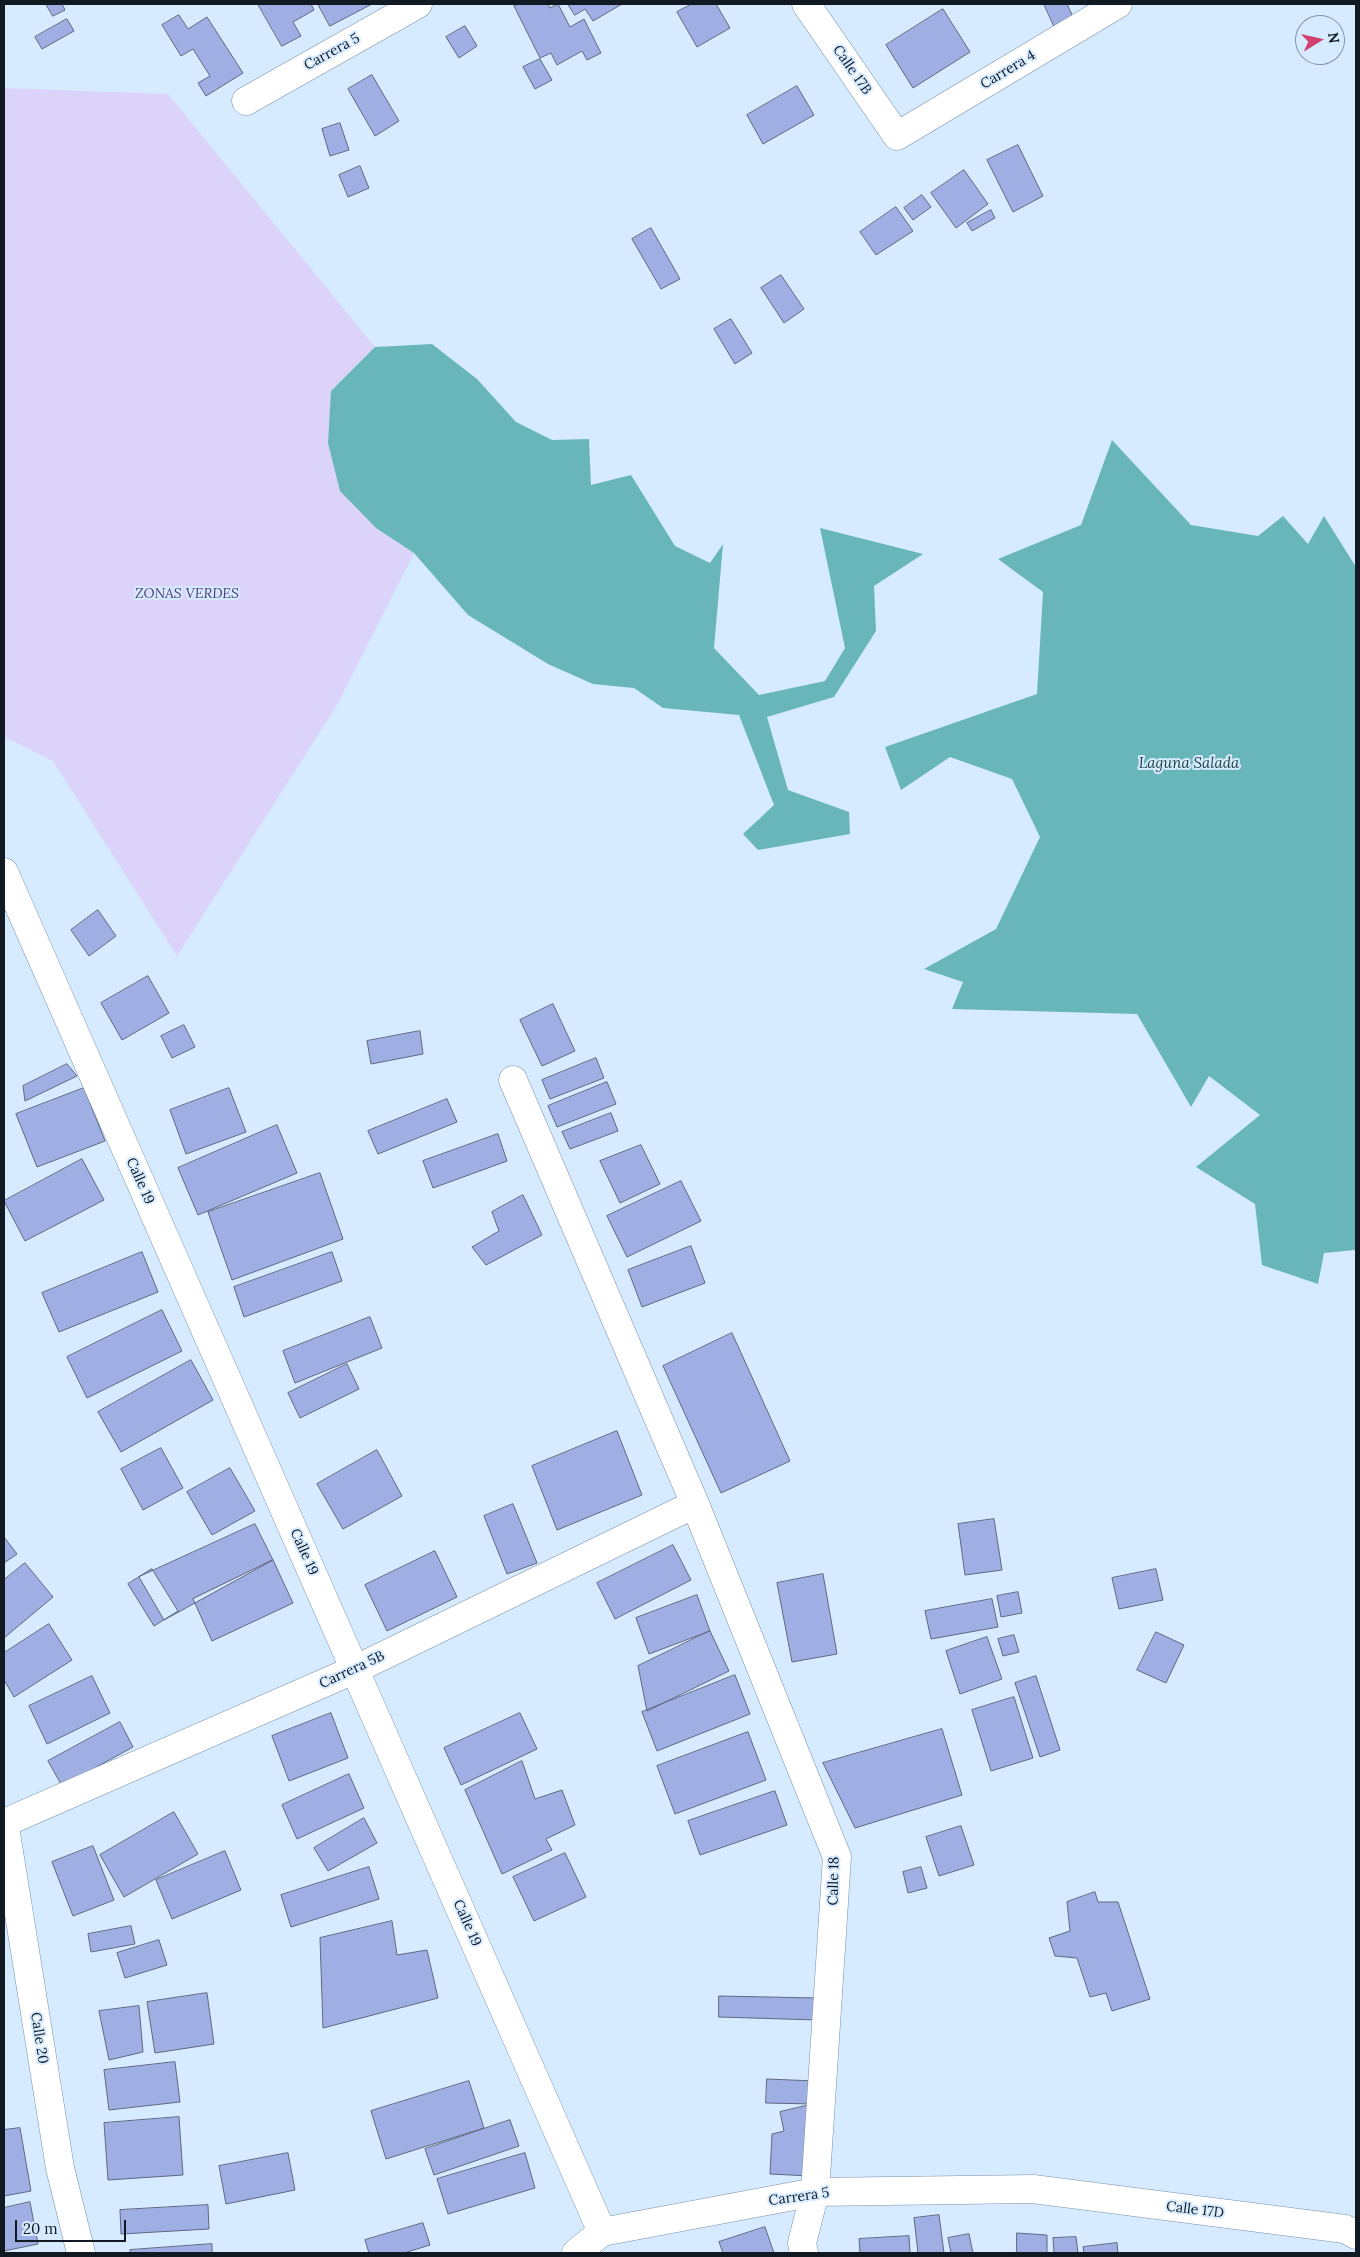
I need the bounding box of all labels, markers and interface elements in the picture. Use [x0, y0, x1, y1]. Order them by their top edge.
north arrow [1295, 15, 1345, 65]
street label: Carrera 5 [301, 30, 363, 74]
text: N [1324, 31, 1344, 45]
street label: Calle 17B [829, 42, 875, 98]
street label: Carrera 4 [977, 47, 1039, 93]
park label: ZONAS VERDES [135, 586, 239, 602]
water label: Laguna Salada [1139, 755, 1239, 773]
street label: Calle 19 [122, 1155, 158, 1207]
street label: Calle 19 [286, 1526, 322, 1578]
street label: Carrera 5B [317, 1648, 387, 1692]
street label: Calle 18 [825, 1856, 843, 1906]
street label: Calle 19 [449, 1897, 485, 1949]
street label: Calle 20 [27, 2011, 51, 2065]
street label: Carrera 5 [768, 2184, 830, 2210]
street label: Calle 17D [1165, 2198, 1225, 2222]
scale bar [18, 2210, 129, 2242]
text: 20 m [23, 2219, 58, 2238]

